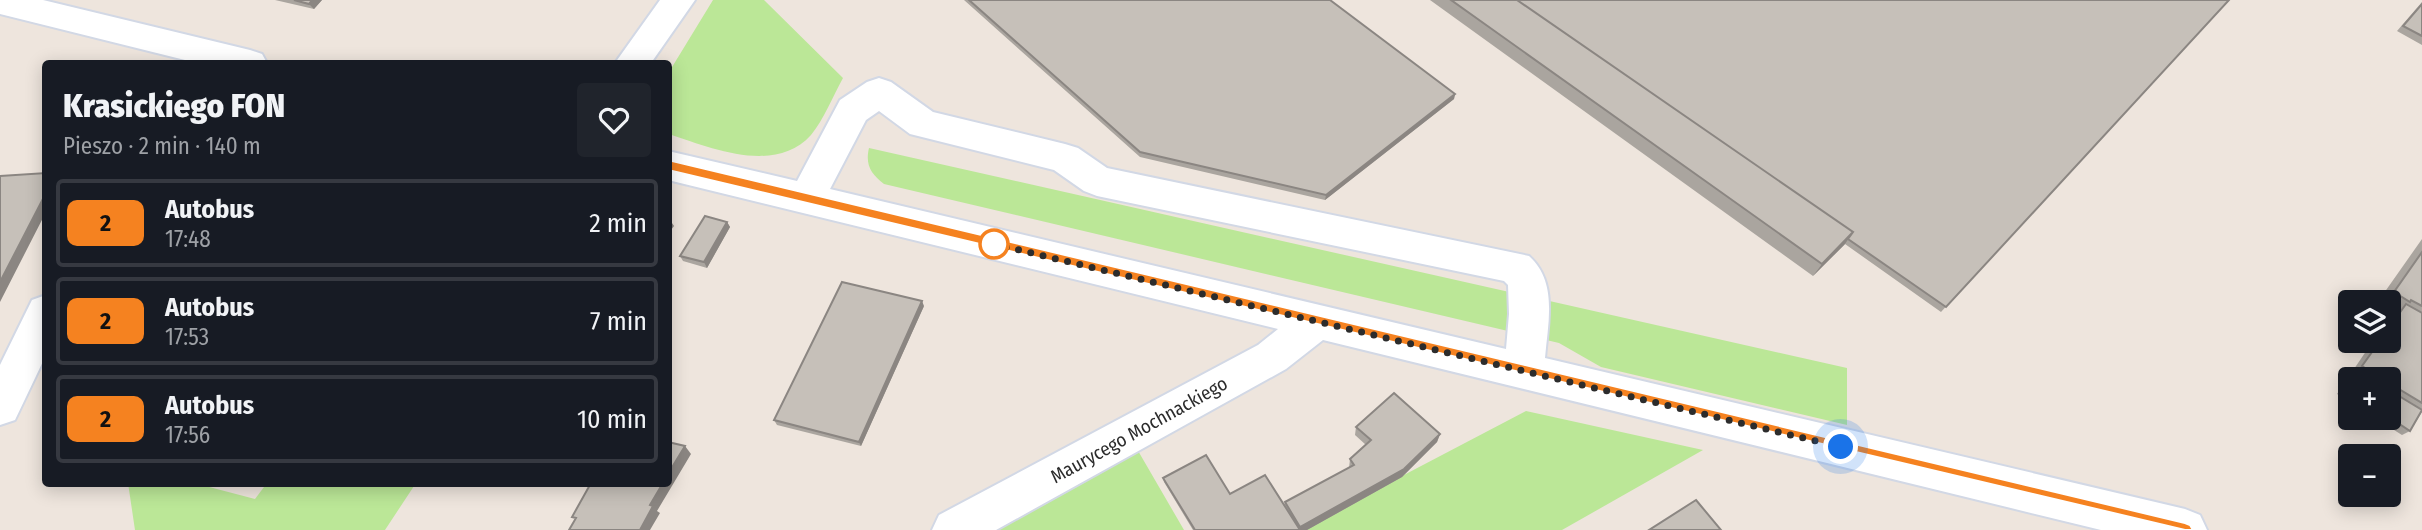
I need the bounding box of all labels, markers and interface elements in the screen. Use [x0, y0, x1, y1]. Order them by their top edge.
button: heart [577, 83, 651, 157]
text: Krasickiego FON [63, 86, 285, 126]
text: Pieszo · 2 min · 140 m [63, 132, 261, 160]
text: Autobus [165, 194, 254, 225]
text: 2 min [589, 208, 647, 239]
text: 2 [100, 209, 111, 237]
text: 17:48 [165, 225, 211, 253]
unlabelled marker [979, 229, 1009, 259]
map controls [2338, 290, 2401, 507]
button: layers [2338, 290, 2401, 353]
text: Autobus [165, 292, 254, 323]
text: 7 min [590, 306, 647, 337]
text: 2 [100, 307, 111, 335]
text: 17:53 [165, 323, 209, 351]
button: + [2338, 367, 2401, 430]
street label: Maurycego Mochnackiego [1046, 372, 1232, 488]
text: Autobus [165, 390, 254, 421]
text: 10 min [577, 404, 647, 435]
text: 2 [100, 405, 111, 433]
text: 17:56 [165, 421, 210, 449]
your location [1823, 429, 1858, 464]
button: − [2338, 444, 2401, 507]

